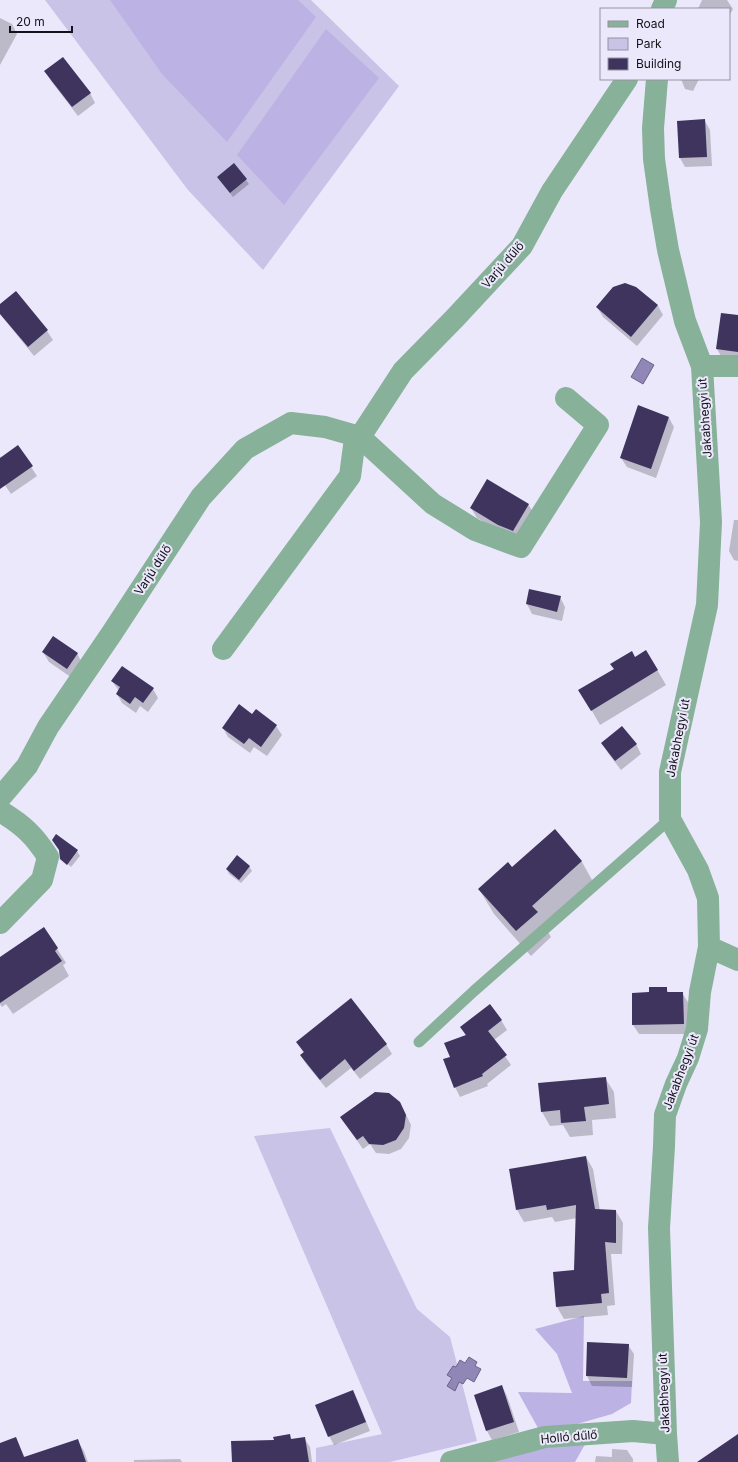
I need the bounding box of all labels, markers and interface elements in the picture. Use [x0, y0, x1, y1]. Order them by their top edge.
scale bar [10, 8, 72, 34]
legend [600, 8, 730, 80]
text: 20 m [16, 14, 45, 29]
text: Road [636, 16, 665, 31]
text: Park [636, 36, 662, 51]
text: Building [636, 56, 681, 71]
street label: Varjú dűlő [478, 238, 527, 291]
street label: Jakabhegyi út [694, 378, 715, 458]
street label: Varjú dűlő [131, 542, 174, 598]
street label: Jakabhegyi út [663, 697, 692, 778]
street label: Jakabhegyi út [659, 1032, 702, 1112]
street label: Jakabhegyi út [655, 1353, 672, 1433]
street label: Holló dűlő [540, 1427, 598, 1446]

